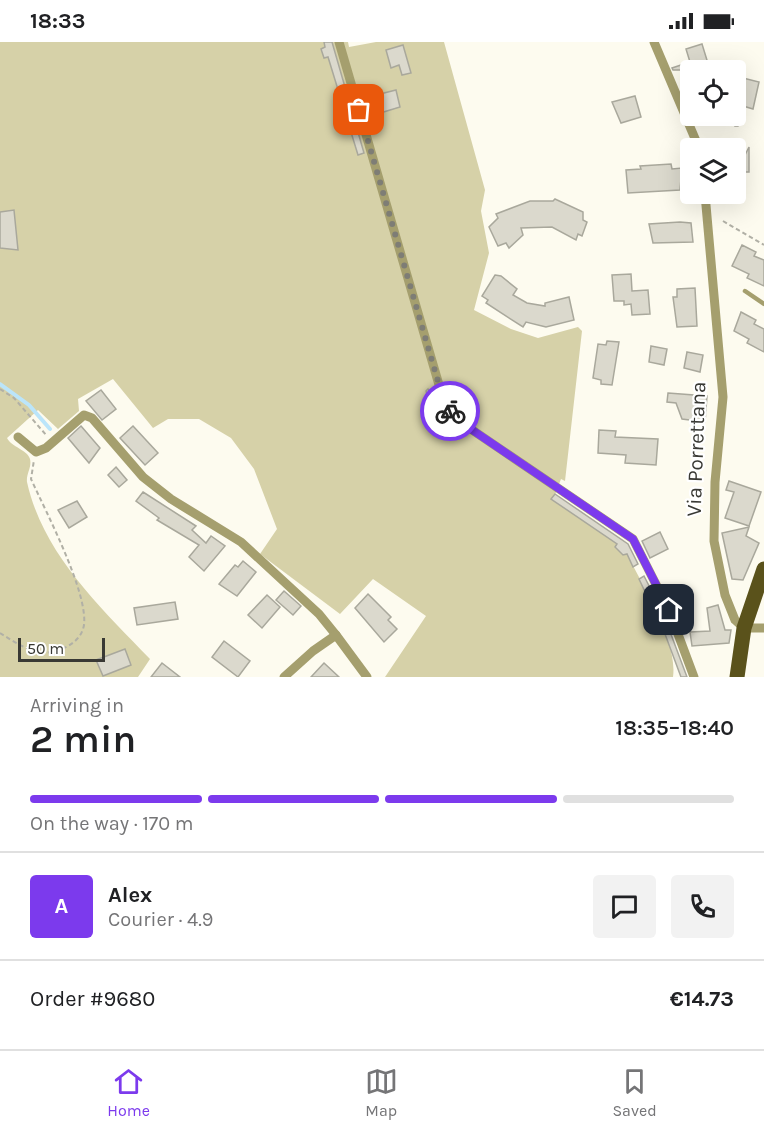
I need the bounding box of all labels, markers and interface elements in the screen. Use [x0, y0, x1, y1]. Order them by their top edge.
text: 18:33 [30, 8, 85, 34]
map controls [680, 60, 746, 204]
button: locate [680, 60, 746, 126]
pin [333, 84, 384, 135]
icon: bag [342, 93, 375, 126]
button: layers [680, 138, 746, 204]
courier [420, 381, 480, 441]
street label: Via Porrettana [682, 381, 710, 517]
icon: bike [434, 395, 467, 428]
pin [643, 584, 694, 635]
icon: home [652, 593, 685, 626]
scale bar [18, 635, 105, 662]
text: 50 m [27, 639, 64, 658]
text: Arriving in [30, 694, 124, 717]
text: 18:35–18:40 [615, 715, 734, 741]
text: 2 min [30, 716, 136, 762]
text: On the way · 170 m [30, 812, 194, 835]
button: chat [593, 875, 656, 938]
button: phone [671, 875, 734, 938]
text: Alex [108, 882, 152, 908]
text: A [55, 893, 68, 919]
text: Courier · 4.9 [108, 908, 213, 931]
text: Order #9680 [30, 986, 155, 1012]
text: €14.73 [670, 986, 734, 1012]
tab: Home [107, 1065, 150, 1120]
tab: Map [365, 1065, 398, 1120]
tab: Saved [612, 1065, 657, 1120]

